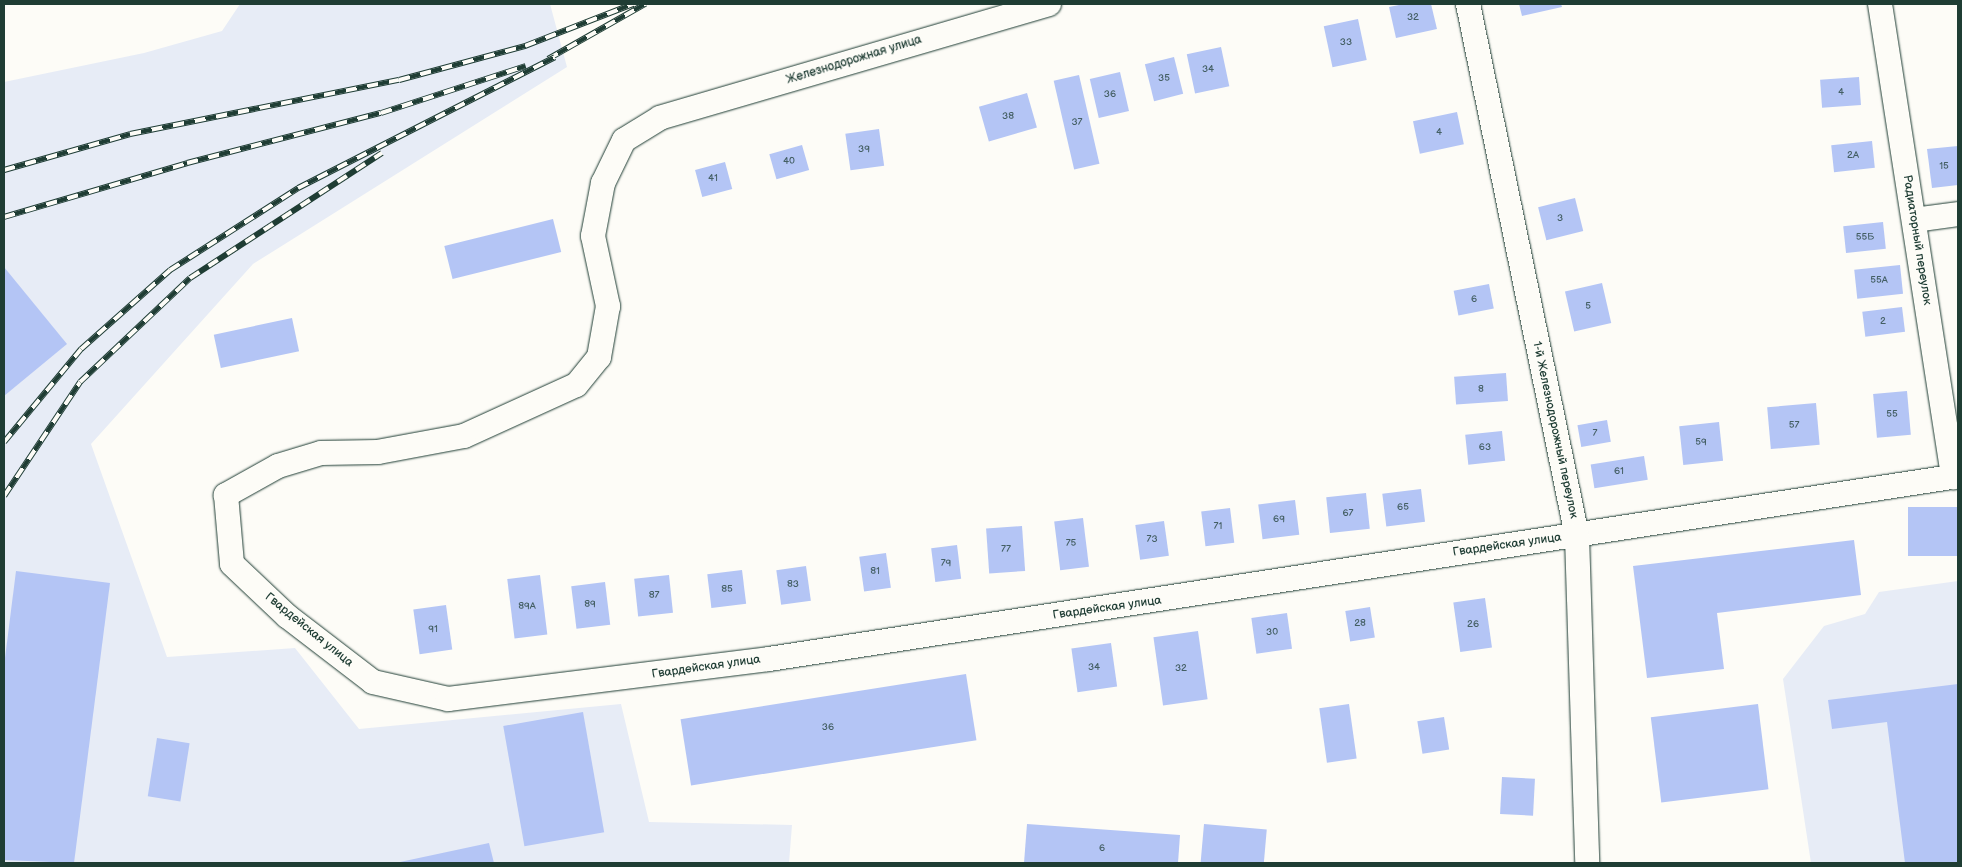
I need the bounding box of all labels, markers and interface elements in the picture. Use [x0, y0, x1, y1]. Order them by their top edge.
house number: 32 [1407, 12, 1419, 24]
street label: Железнодорожная улица [785, 33, 923, 87]
house number: 33 [1340, 37, 1352, 49]
house number: 34 [1202, 64, 1214, 76]
house number: 35 [1158, 73, 1170, 85]
house number: 4 [1838, 87, 1844, 99]
house number: 36 [1104, 89, 1116, 101]
house number: 38 [1002, 111, 1014, 123]
house number: 37 [1071, 117, 1083, 129]
house number: 4 [1436, 127, 1442, 139]
house number: 39 [858, 144, 870, 156]
house number: 2А [1847, 150, 1859, 162]
house number: 40 [783, 156, 795, 168]
house number: 15 [1939, 161, 1949, 173]
house number: 41 [708, 173, 718, 185]
street label: Радиаторный переулок [1900, 174, 1934, 306]
house number: 3 [1557, 213, 1563, 225]
house number: 55Б [1856, 232, 1874, 244]
house number: 55А [1870, 275, 1888, 287]
house number: 6 [1471, 294, 1477, 306]
house number: 5 [1585, 301, 1591, 313]
house number: 2 [1880, 316, 1886, 328]
street label: 1-й Железнодорожный переулок [1529, 340, 1581, 520]
house number: 8 [1478, 384, 1484, 396]
house number: 55 [1886, 409, 1898, 421]
house number: 57 [1789, 420, 1799, 432]
house number: 7 [1593, 428, 1597, 440]
house number: 59 [1695, 437, 1707, 449]
house number: 63 [1479, 442, 1491, 454]
house number: 61 [1614, 466, 1624, 478]
house number: 65 [1397, 502, 1409, 514]
house number: 67 [1342, 508, 1354, 520]
house number: 69 [1273, 514, 1285, 526]
house number: 71 [1214, 521, 1222, 533]
street label: Гвардейская улица [1452, 530, 1562, 560]
house number: 73 [1146, 534, 1158, 546]
house number: 75 [1066, 538, 1076, 550]
house number: 77 [1001, 544, 1011, 556]
house number: 79 [941, 558, 951, 570]
house number: 81 [870, 566, 880, 578]
house number: 83 [787, 579, 799, 591]
house number: 85 [721, 584, 733, 596]
street label: Гвардейская улица [262, 590, 356, 670]
house number: 87 [649, 590, 659, 602]
street label: Гвардейская улица [1052, 593, 1162, 623]
house number: 89 [584, 599, 596, 611]
house number: 89А [518, 601, 536, 613]
house number: 28 [1354, 618, 1366, 630]
house number: 26 [1467, 619, 1479, 631]
house number: 91 [428, 624, 438, 636]
house number: 30 [1266, 627, 1278, 639]
street label: Гвардейская улица [651, 652, 761, 682]
house number: 34 [1088, 662, 1100, 674]
house number: 32 [1175, 663, 1187, 675]
house number: 36 [822, 722, 834, 734]
house number: 6 [1099, 843, 1105, 855]

